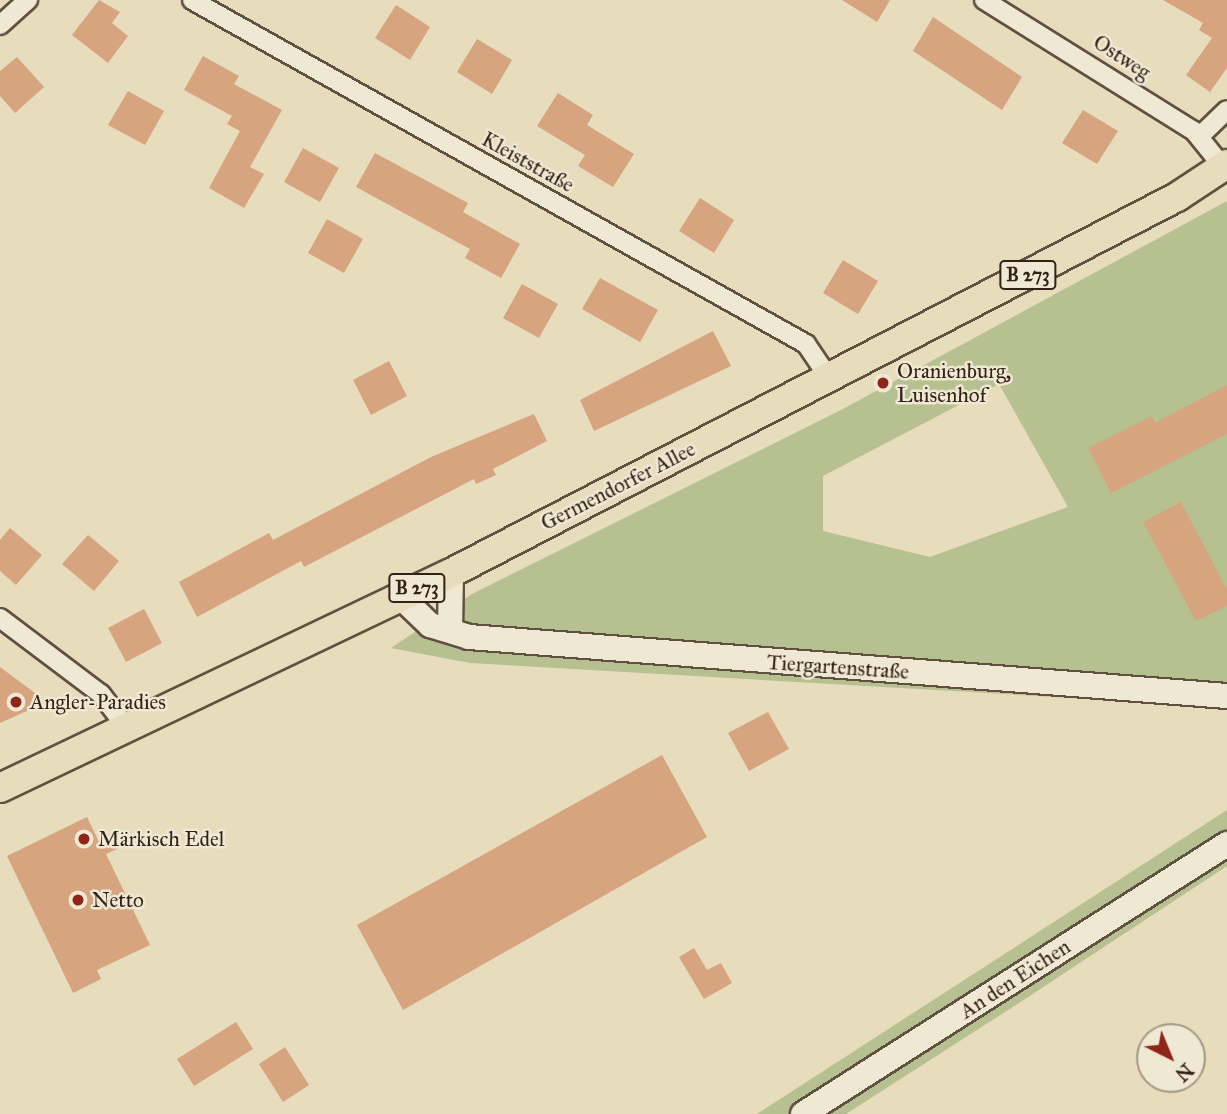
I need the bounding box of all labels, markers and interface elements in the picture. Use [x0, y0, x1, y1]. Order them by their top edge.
street label: Ostweg [1089, 29, 1155, 85]
street label: Kleiststraße [477, 126, 579, 198]
road number: B 273 [998, 260, 1058, 290]
place label: Oranienburg, Luisenhof [897, 358, 1011, 408]
marker: Oranienburg, Luisenhof [875, 375, 891, 391]
street label: Germendorfer Allee [537, 436, 699, 536]
road number: B 273 [387, 572, 447, 604]
street label: Tiergartenstraße [766, 649, 910, 685]
place label: Angler-Paradies [30, 689, 166, 715]
marker: Angler-Paradies [8, 694, 24, 710]
place label: Märkisch Edel [98, 826, 224, 852]
marker: Märkisch Edel [76, 831, 92, 847]
place label: Netto [92, 887, 144, 913]
marker: Netto [70, 892, 86, 908]
street label: An den Eichen [955, 934, 1075, 1024]
north arrow [1136, 1023, 1206, 1093]
text: N [1171, 1058, 1198, 1086]

